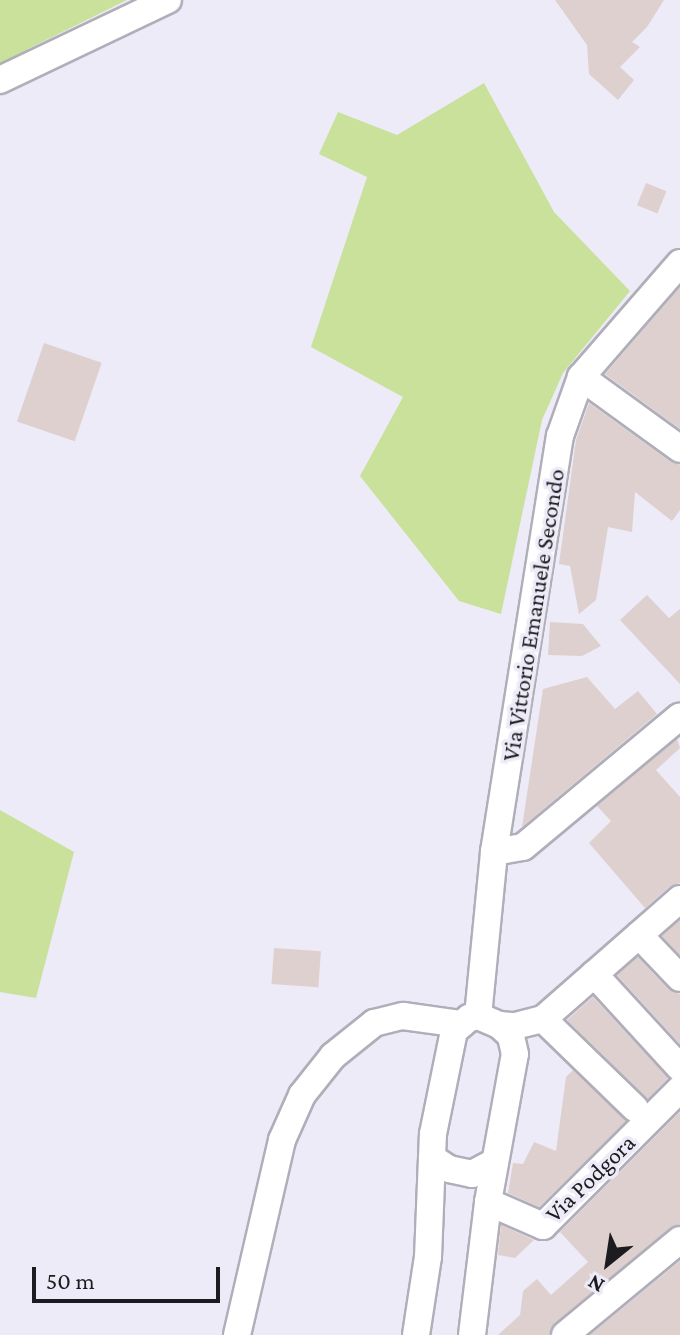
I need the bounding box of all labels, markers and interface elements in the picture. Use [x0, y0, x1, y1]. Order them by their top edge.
street label: Via Vittorio Emanuele Secondo [496, 467, 570, 763]
street label: Via Podgora [539, 1128, 641, 1228]
north arrow [568, 1223, 648, 1303]
scale bar [36, 1251, 224, 1301]
text: 50 m [46, 1267, 95, 1294]
text: N [583, 1270, 608, 1299]

